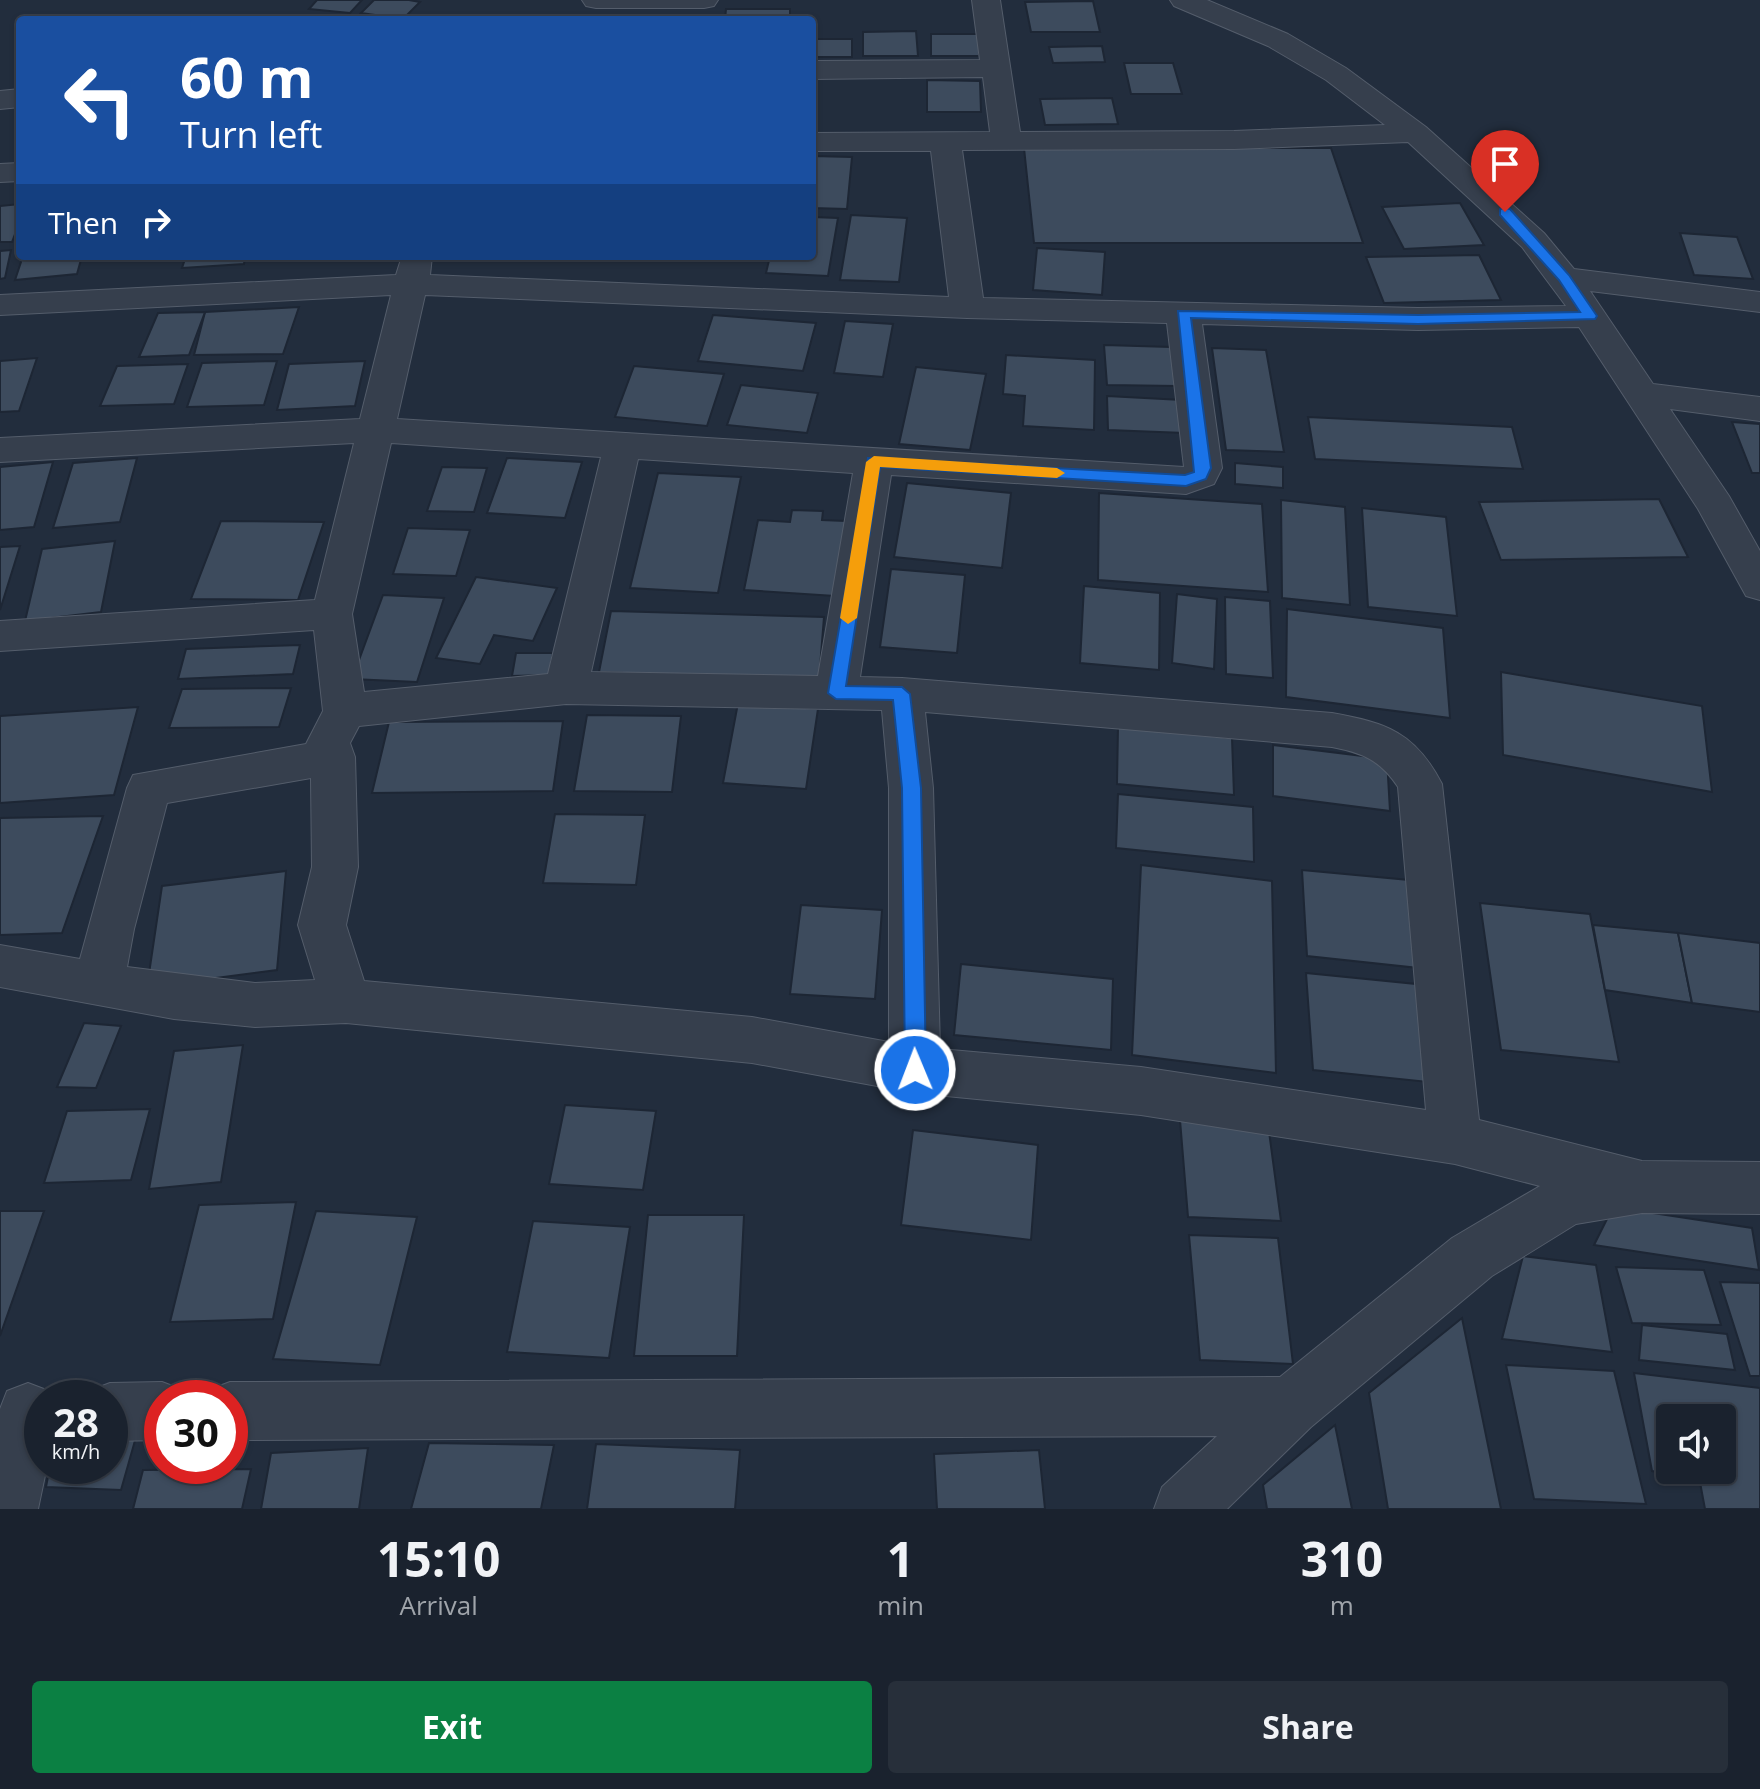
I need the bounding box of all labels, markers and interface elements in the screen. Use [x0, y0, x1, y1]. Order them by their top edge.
text: 60 m [180, 38, 314, 114]
icon: left [48, 48, 152, 152]
text: Turn left [180, 110, 322, 159]
pin [1471, 130, 1539, 212]
icon: arrive [1483, 142, 1527, 186]
icon: right [134, 200, 178, 244]
text: Then [48, 202, 118, 243]
position arrow [873, 1028, 957, 1112]
speed limit sign: 30 [144, 1380, 248, 1484]
text: 28 [53, 1394, 99, 1449]
map controls [1656, 1404, 1736, 1484]
button: sound [1656, 1404, 1736, 1484]
text: km/h [52, 1438, 100, 1465]
text: 15:10 [377, 1526, 500, 1591]
text: 1 [887, 1526, 914, 1591]
text: 310 [1301, 1526, 1383, 1591]
text: Arrival [399, 1587, 478, 1623]
text: min [877, 1587, 924, 1623]
text: m [1330, 1587, 1354, 1623]
button: Exit [32, 1681, 872, 1773]
button: Share [888, 1681, 1728, 1773]

